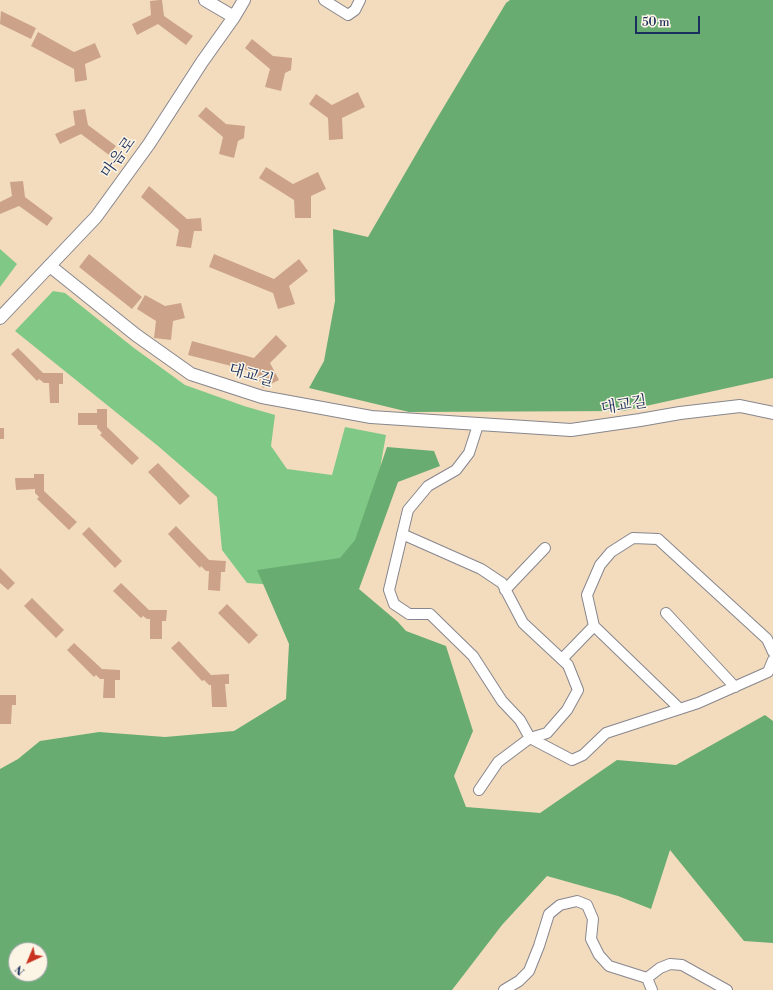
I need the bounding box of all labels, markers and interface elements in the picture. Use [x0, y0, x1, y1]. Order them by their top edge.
scale bar [637, 8, 702, 34]
text: 50 m [642, 15, 670, 30]
street label: 마음로 [98, 134, 140, 182]
street label: 대교길 [226, 360, 276, 392]
street label: 대교길 [600, 393, 648, 419]
north arrow [8, 942, 48, 982]
text: N [12, 962, 28, 978]

